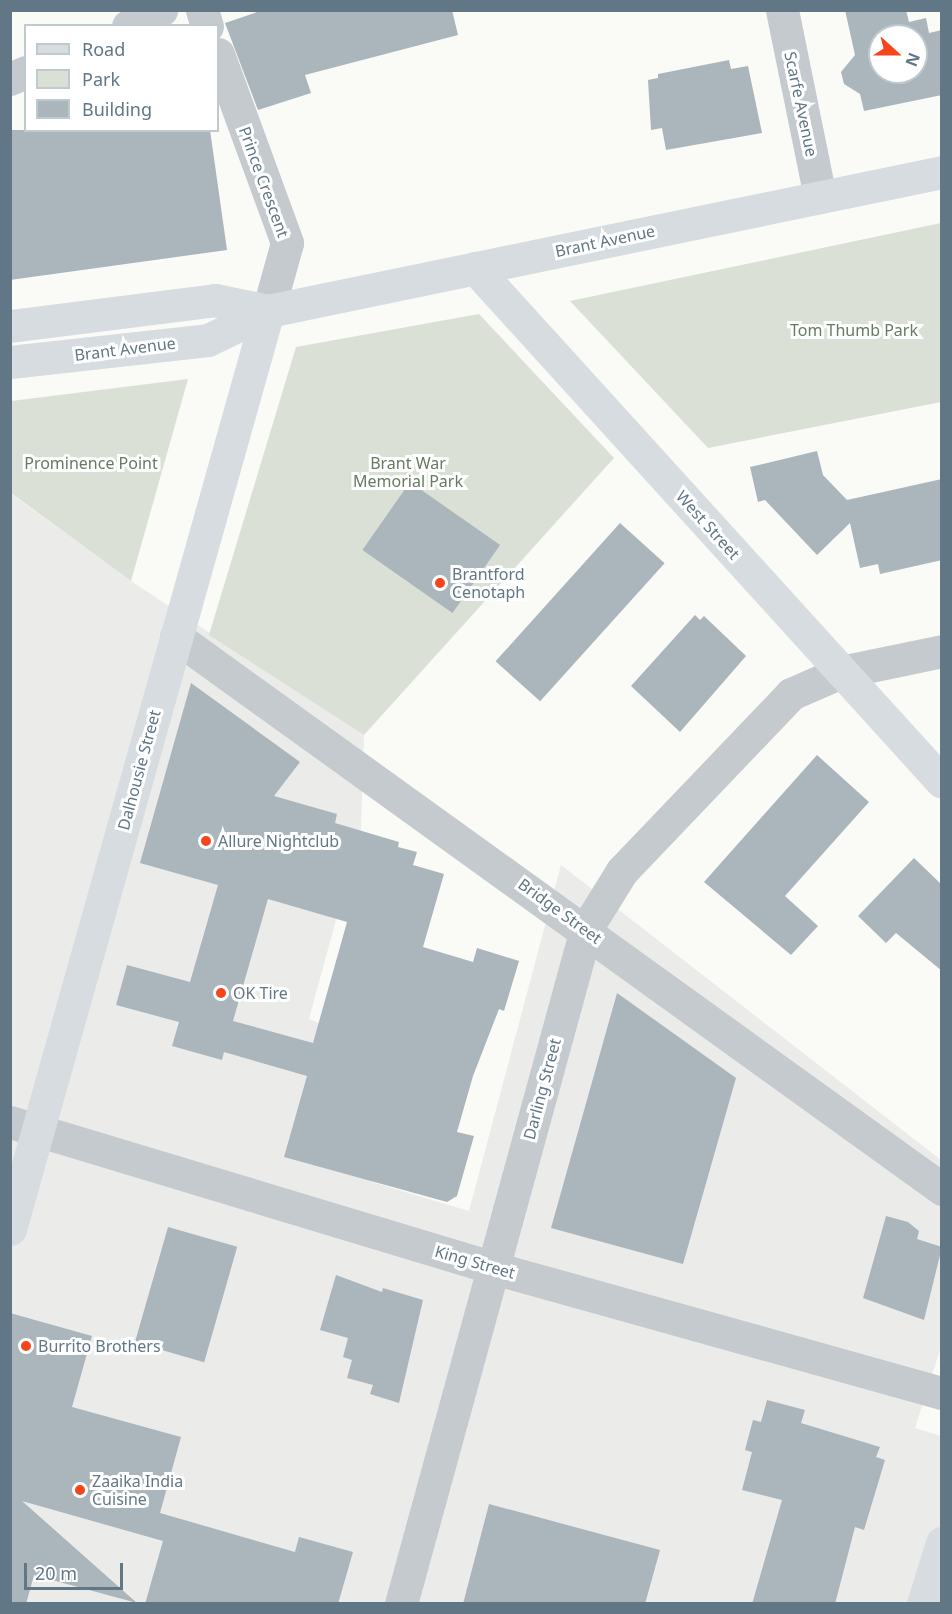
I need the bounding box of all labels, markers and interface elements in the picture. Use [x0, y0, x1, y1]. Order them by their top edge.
legend [24, 24, 219, 132]
north arrow [868, 24, 928, 84]
text: Road [82, 37, 125, 61]
street label: Scarfe Avenue [780, 50, 822, 158]
text: N [900, 50, 926, 70]
text: Park [82, 67, 120, 91]
text: Building [82, 97, 152, 121]
street label: Prince Crescent [235, 124, 293, 240]
street label: Brant Avenue [553, 221, 657, 261]
park label: Tom Thumb Park [790, 320, 918, 340]
street label: Brant Avenue [73, 333, 177, 365]
park label: Prominence Point [24, 453, 158, 473]
park label: Brant War Memorial Park [353, 453, 463, 491]
street label: West Street [672, 487, 744, 563]
place label: Brantford Cenotaph [452, 564, 525, 602]
marker: Brantford Cenotaph [433, 576, 447, 590]
street label: Dalhousie Street [114, 708, 164, 832]
place label: Allure Nightclub [218, 831, 339, 851]
marker: Allure Nightclub [199, 834, 213, 848]
street label: Bridge Street [514, 874, 606, 948]
place label: OK Tire [233, 983, 288, 1003]
marker: OK Tire [214, 986, 228, 1000]
street label: Darling Street [519, 1036, 565, 1142]
street label: King Street [433, 1241, 517, 1283]
place label: Burrito Brothers [38, 1336, 161, 1356]
marker: Burrito Brothers [19, 1339, 33, 1353]
place label: Zaaika India Cuisine [92, 1471, 183, 1509]
marker: Zaaika India Cuisine [73, 1483, 87, 1497]
scale bar [27, 1551, 126, 1589]
text: 20 m [35, 1561, 77, 1585]

